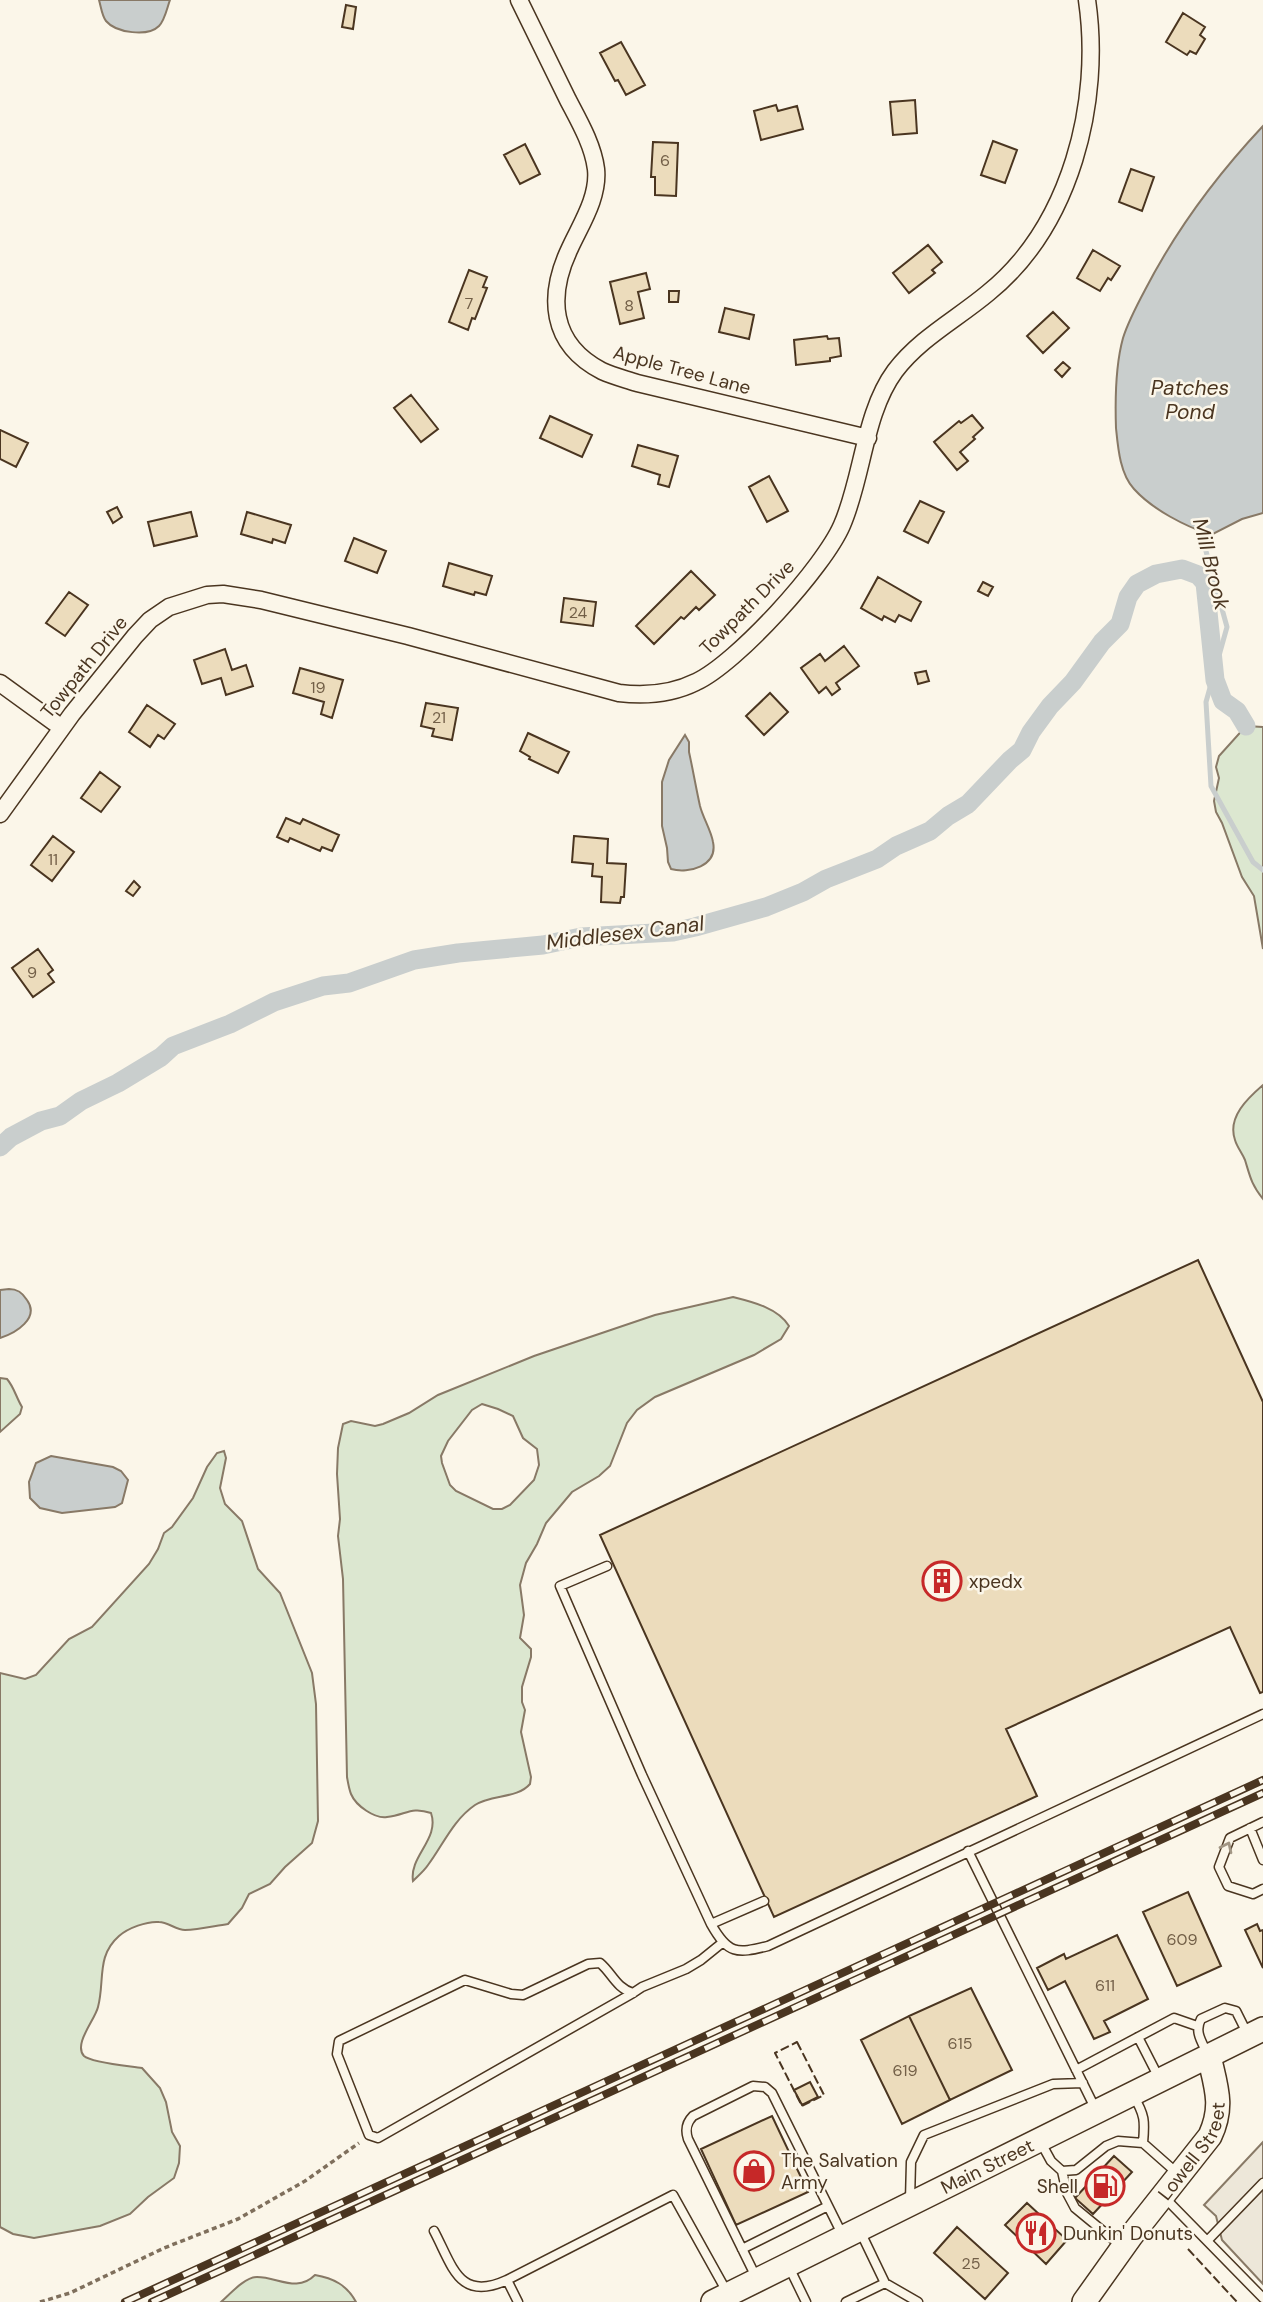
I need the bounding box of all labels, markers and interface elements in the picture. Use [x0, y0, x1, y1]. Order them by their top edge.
house number: 6 [660, 150, 670, 171]
house number: 7 [465, 293, 473, 314]
house number: 8 [624, 295, 634, 316]
street label: Apple Tree Lane [610, 340, 754, 400]
water label: Patches Pond [1151, 374, 1229, 426]
water label: Mill Brook [1186, 515, 1236, 613]
street label: Towpath Drive [694, 554, 800, 660]
house number: 24 [569, 602, 588, 623]
street label: Towpath Drive [35, 611, 133, 723]
house number: 19 [310, 677, 326, 698]
house number: 21 [432, 707, 446, 728]
house number: 11 [48, 849, 58, 870]
water label: Middlesex Canal [544, 909, 706, 957]
house number: 9 [27, 962, 37, 983]
building icon: xpedx [921, 1560, 963, 1602]
place label: xpedx [969, 1569, 1023, 1594]
one-way arrow [1219, 1842, 1233, 1855]
house number: 609 [1166, 1929, 1198, 1950]
house number: 611 [1095, 1975, 1115, 1996]
house number: 615 [948, 2033, 972, 2054]
house number: 619 [892, 2060, 918, 2081]
street label: Lowell Street [1152, 2102, 1230, 2205]
street label: Main Street [936, 2132, 1038, 2200]
place label: The Salvation Army [781, 2148, 898, 2195]
shop icon: The Salvation Army [733, 2150, 775, 2192]
fuel station icon: Shell [1084, 2165, 1126, 2207]
place label: Shell [1037, 2174, 1078, 2199]
restaurant icon: Dunkin' Donuts [1015, 2212, 1057, 2254]
place label: Dunkin' Donuts [1063, 2221, 1193, 2246]
house number: 25 [962, 2253, 980, 2274]

